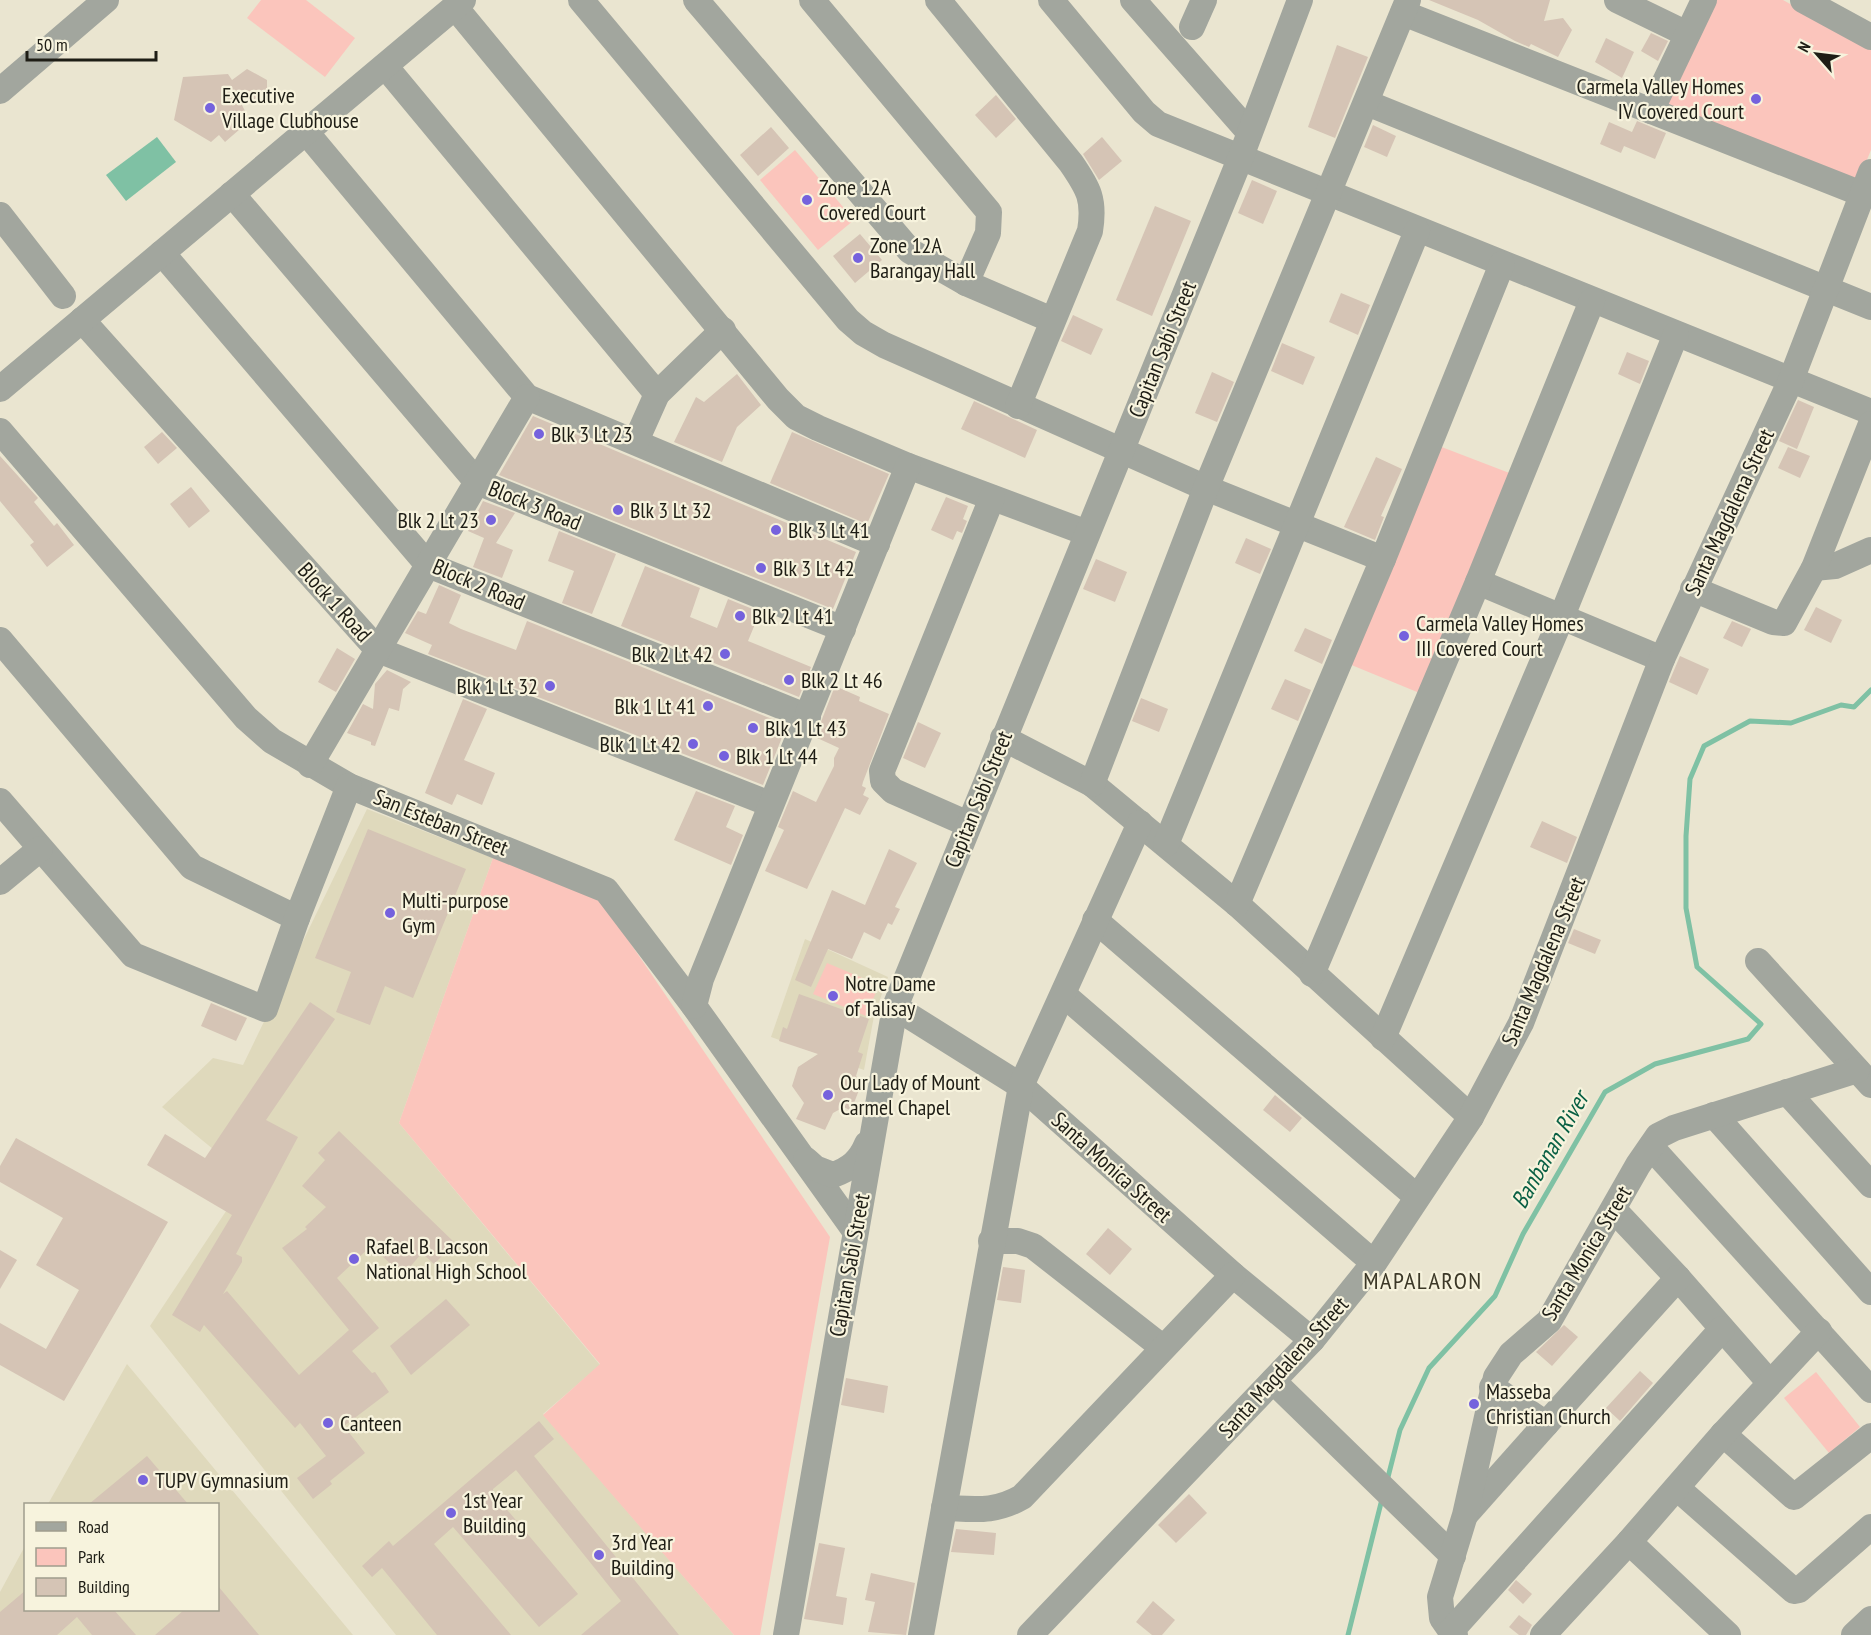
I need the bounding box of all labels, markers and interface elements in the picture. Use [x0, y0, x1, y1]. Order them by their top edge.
scale bar [27, 24, 156, 62]
north arrow [1787, 24, 1847, 84]
text: 50 m [36, 33, 68, 56]
text: N [1793, 38, 1815, 55]
place label: Carmela Valley Homes IV Covered Court [1576, 72, 1744, 125]
place label: Executive Village Clubhouse [221, 81, 359, 134]
marker: Carmela Valley Homes IV Covered Court [1749, 92, 1763, 106]
marker: Executive Village Clubhouse [203, 101, 217, 115]
place label: Zone 12A Covered Court [819, 173, 926, 226]
marker: Zone 12A Covered Court [800, 193, 814, 207]
place label: Zone 12A Barangay Hall [870, 231, 976, 284]
marker: Zone 12A Barangay Hall [851, 251, 865, 265]
street label: Capitan Sabi Street [1122, 277, 1202, 421]
place label: Blk 3 Lt 23 [551, 420, 633, 448]
street label: Santa Magdalena Street [1678, 424, 1780, 600]
marker: Blk 3 Lt 23 [532, 427, 546, 441]
street label: Block 3 Road [485, 474, 585, 536]
place label: Blk 3 Lt 32 [630, 496, 712, 524]
marker: Blk 3 Lt 32 [611, 503, 625, 517]
place label: Blk 2 Lt 23 [397, 506, 479, 534]
marker: Blk 2 Lt 23 [484, 513, 498, 527]
place label: Blk 3 Lt 41 [788, 516, 870, 544]
marker: Blk 3 Lt 41 [769, 523, 783, 537]
street label: Block 2 Road [429, 552, 529, 616]
place label: Blk 3 Lt 42 [773, 554, 855, 582]
street label: Block 1 Road [292, 556, 378, 648]
marker: Blk 3 Lt 42 [754, 561, 768, 575]
place label: Blk 2 Lt 41 [752, 602, 834, 630]
marker: Blk 2 Lt 41 [733, 609, 747, 623]
place label: Carmela Valley Homes III Covered Court [1416, 609, 1584, 662]
marker: Carmela Valley Homes III Covered Court [1397, 629, 1411, 643]
place label: Blk 2 Lt 42 [631, 640, 713, 668]
marker: Blk 2 Lt 42 [718, 647, 732, 661]
place label: Blk 2 Lt 46 [801, 666, 883, 694]
place label: Blk 1 Lt 32 [456, 672, 538, 700]
marker: Blk 2 Lt 46 [782, 673, 796, 687]
marker: Blk 1 Lt 32 [543, 679, 557, 693]
place label: Blk 1 Lt 41 [614, 692, 696, 720]
marker: Blk 1 Lt 41 [701, 699, 715, 713]
place label: Blk 1 Lt 43 [765, 714, 847, 742]
marker: Blk 1 Lt 43 [746, 721, 760, 735]
street label: Capitan Sabi Street [938, 727, 1018, 871]
place label: Blk 1 Lt 42 [599, 730, 681, 758]
marker: Blk 1 Lt 42 [686, 737, 700, 751]
place label: Blk 1 Lt 44 [736, 742, 818, 770]
marker: Blk 1 Lt 44 [717, 749, 731, 763]
street label: San Esteban Street [370, 782, 512, 862]
street label: Santa Magdalena Street [1495, 872, 1591, 1050]
place label: Multi-purpose Gym [402, 886, 509, 939]
marker: Multi-purpose Gym [383, 906, 397, 920]
place label: Notre Dame of Talisay [845, 969, 936, 1022]
marker: Notre Dame of Talisay [826, 989, 840, 1003]
place label: Our Lady of Mount Carmel Chapel [840, 1068, 980, 1121]
water label: Banbanan River [1504, 1083, 1597, 1214]
marker: Our Lady of Mount Carmel Chapel [821, 1088, 835, 1102]
street label: Santa Monica Street [1046, 1106, 1178, 1228]
street label: Santa Monica Street [1535, 1181, 1637, 1325]
street label: Capitan Sabi Street [823, 1191, 875, 1339]
place label: Rafael B. Lacson National High School [366, 1232, 528, 1285]
marker: Rafael B. Lacson National High School [347, 1252, 361, 1266]
district label: MAPALARON [1363, 1265, 1483, 1296]
street label: Santa Magdalena Street [1212, 1290, 1354, 1444]
place label: Masseba Christian Church [1486, 1377, 1611, 1430]
marker: Masseba Christian Church [1467, 1397, 1481, 1411]
place label: Canteen [340, 1409, 402, 1437]
marker: Canteen [321, 1416, 335, 1430]
place label: TUPV Gymnasium [155, 1466, 289, 1494]
marker: TUPV Gymnasium [136, 1473, 150, 1487]
place label: 1st Year Building [463, 1486, 526, 1539]
legend [24, 1503, 219, 1611]
marker: 1st Year Building [444, 1506, 458, 1520]
text: Road [78, 1515, 109, 1538]
place label: 3rd Year Building [611, 1528, 674, 1581]
text: Park [78, 1545, 105, 1568]
marker: 3rd Year Building [592, 1548, 606, 1562]
text: Building [78, 1575, 130, 1598]

